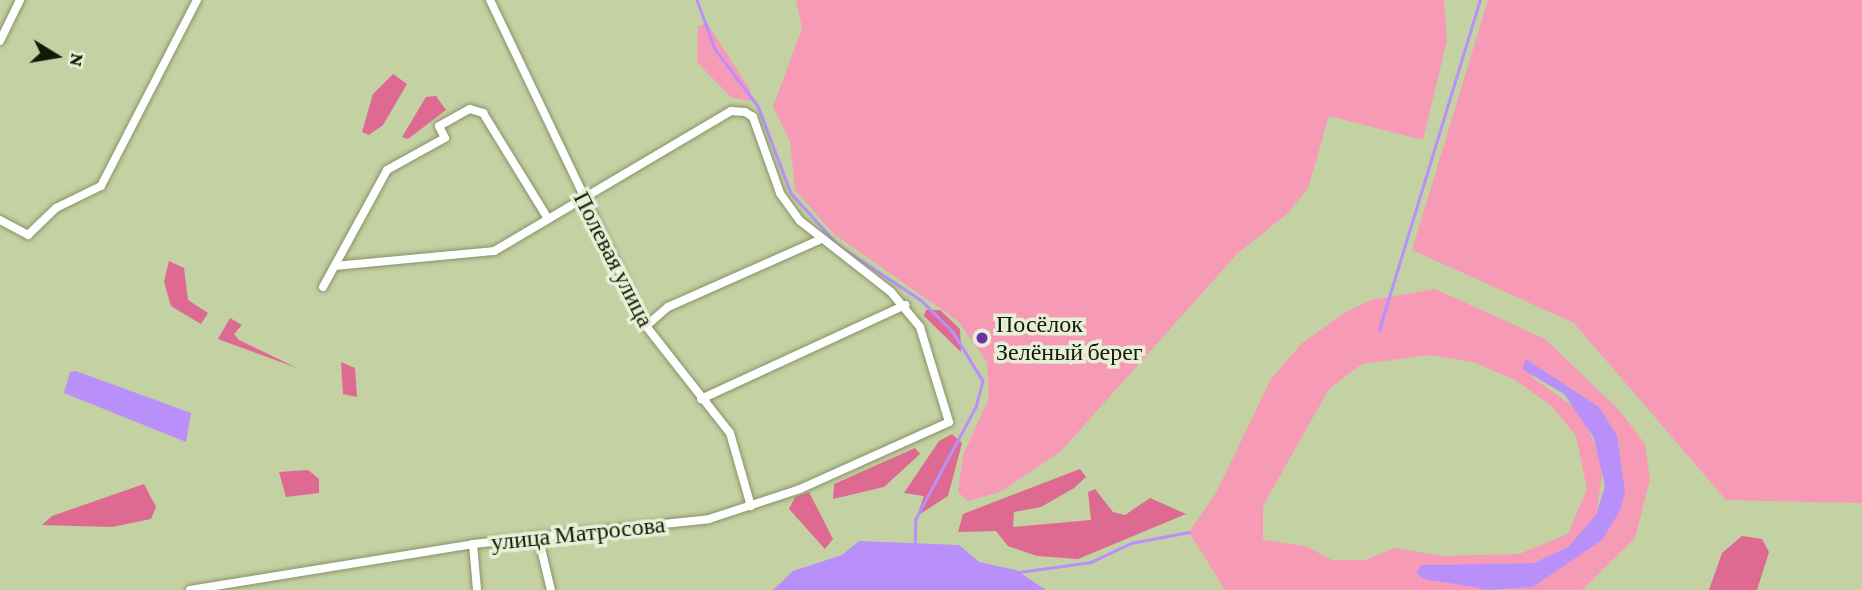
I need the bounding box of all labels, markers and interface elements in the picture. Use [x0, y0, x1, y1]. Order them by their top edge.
north arrow [21, 21, 91, 91]
text: N [66, 52, 89, 68]
street label: Полевая улица [568, 186, 660, 332]
place label: Посёлок Зелёный берег [996, 310, 1143, 366]
marker: Посёлок Зелёный берег [974, 330, 990, 346]
street label: улица Матросова [490, 510, 666, 556]

